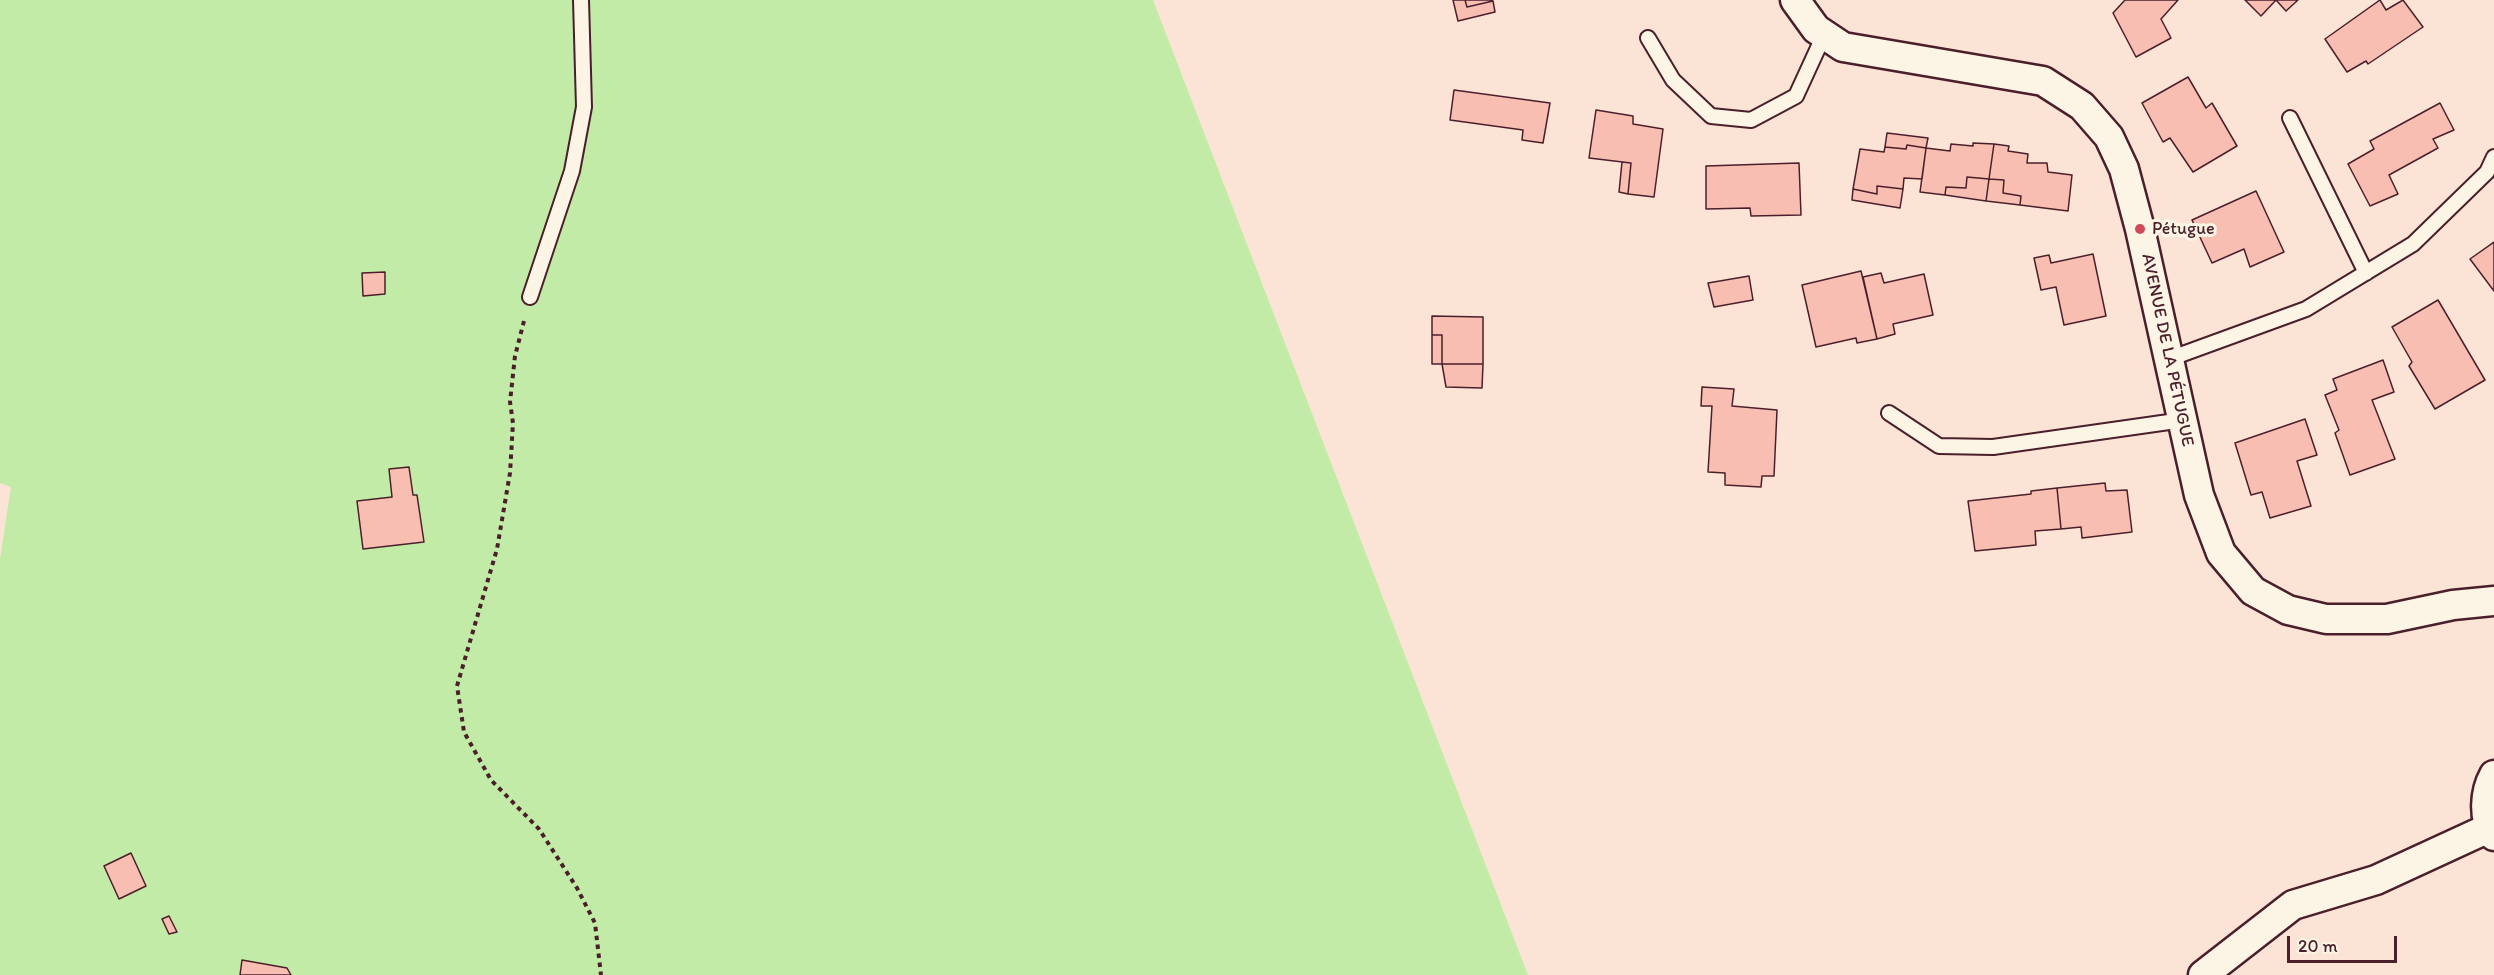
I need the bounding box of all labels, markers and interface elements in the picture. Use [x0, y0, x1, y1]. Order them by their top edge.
place label: Pétugue [2152, 218, 2215, 240]
marker: Pétugue [2133, 222, 2147, 236]
street label: AVENUE DE LA PÉTUGUE [2136, 252, 2198, 448]
scale bar [2290, 924, 2400, 962]
text: 20 m [2298, 935, 2338, 957]

